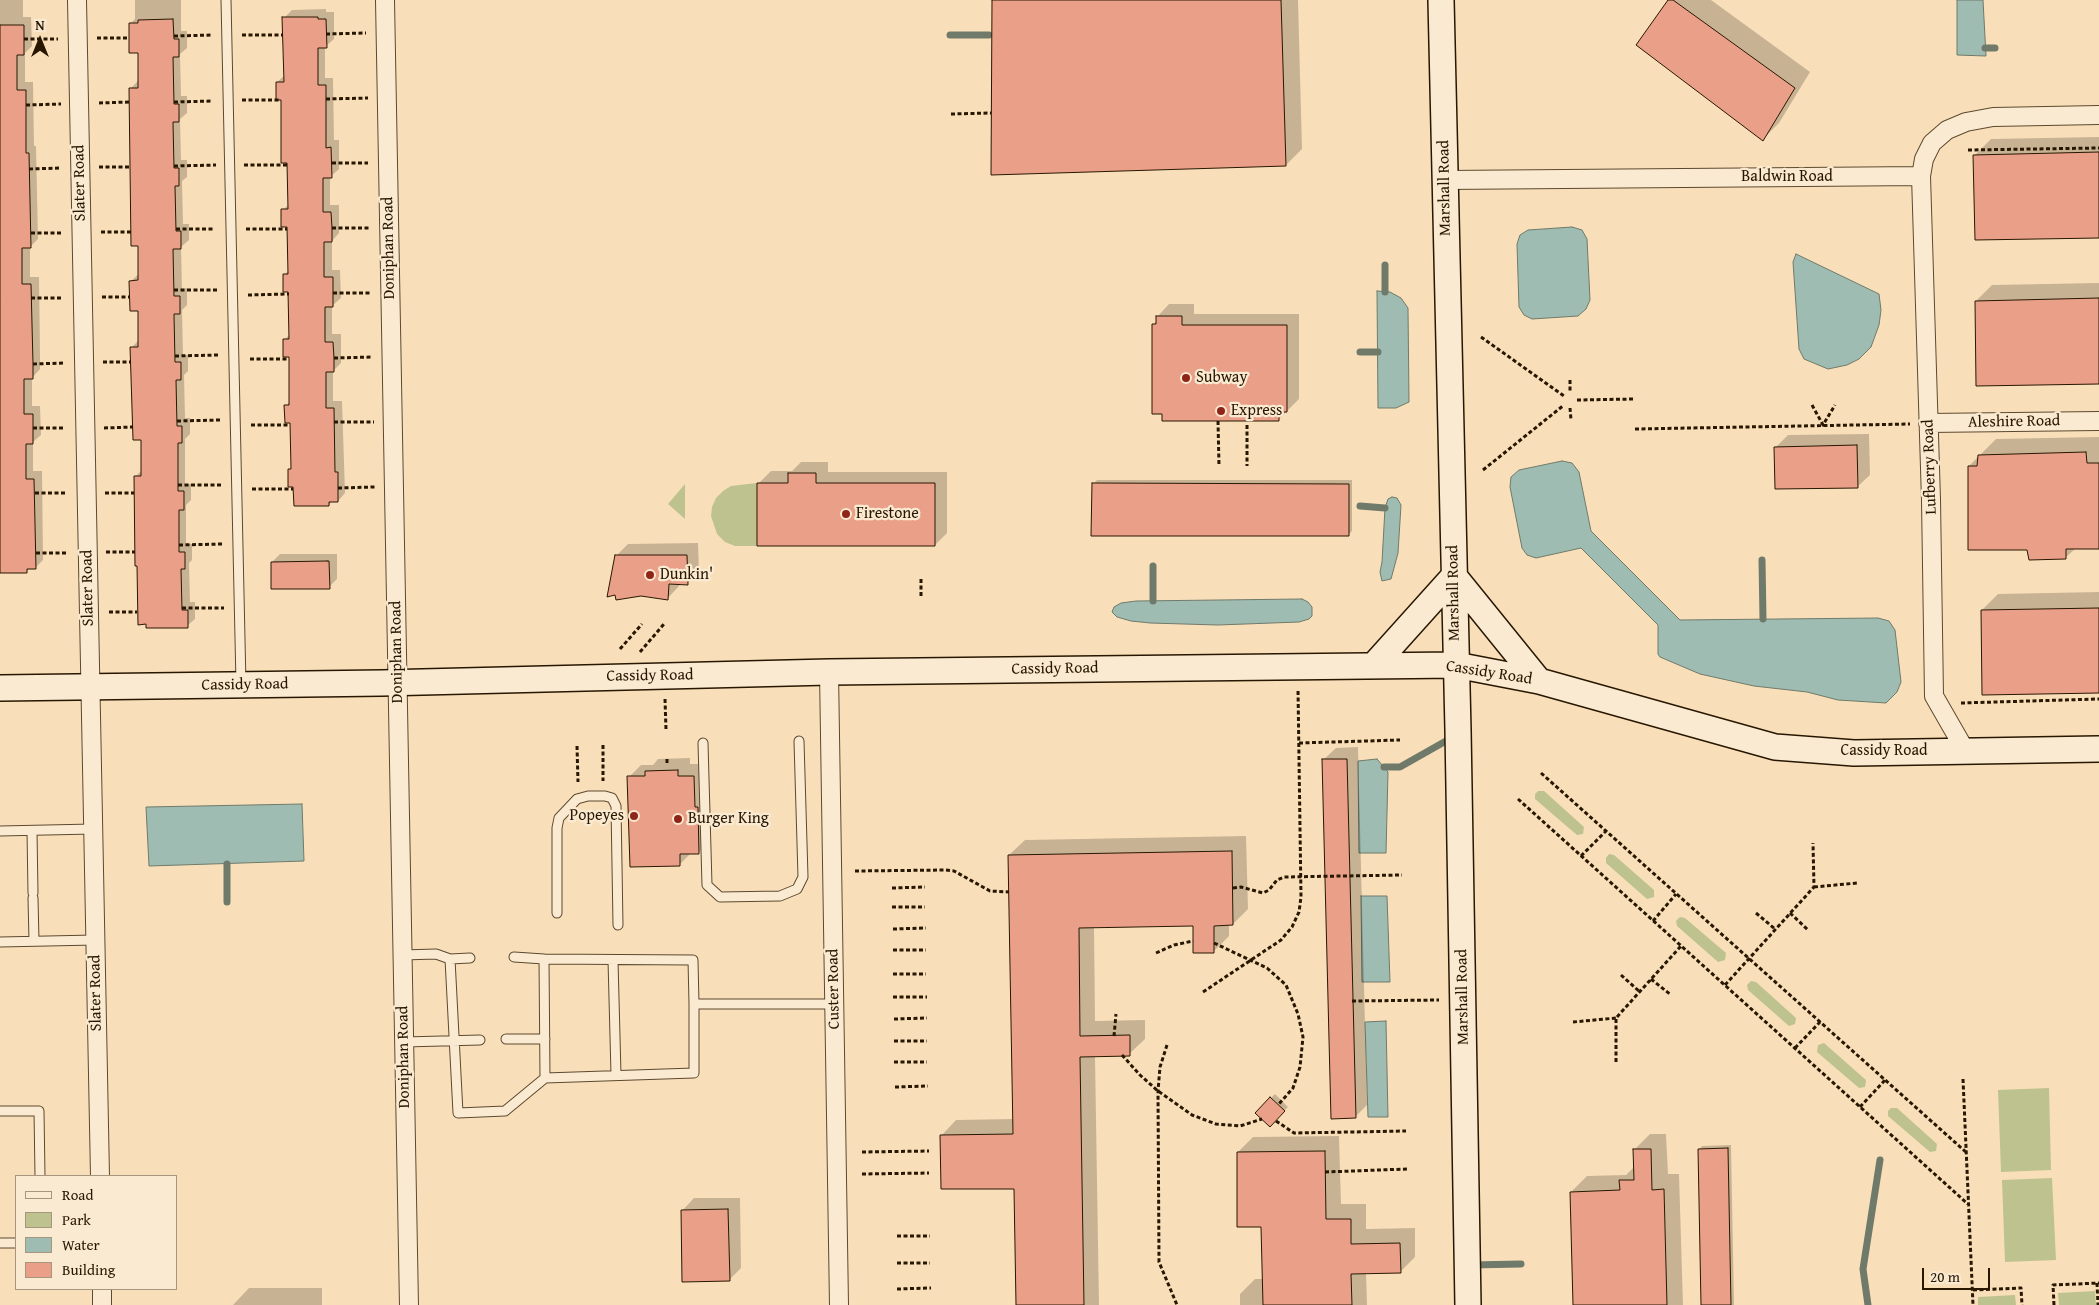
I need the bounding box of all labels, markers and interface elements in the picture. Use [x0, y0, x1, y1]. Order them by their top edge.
north arrow [15, 15, 65, 65]
text: N [35, 15, 45, 35]
street label: Marshall Road [1435, 140, 1455, 236]
street label: Slater Road [70, 145, 90, 221]
street label: Baldwin Road [1741, 167, 1833, 187]
street label: Doniphan Road [379, 197, 399, 299]
place label: Subway [1196, 368, 1247, 388]
marker: Subway [1180, 372, 1192, 384]
place label: Express [1231, 401, 1282, 421]
marker: Express [1215, 405, 1227, 417]
street label: Aleshire Road [1968, 412, 2060, 432]
street label: Lufberry Road [1919, 419, 1941, 515]
place label: Firestone [856, 504, 919, 524]
marker: Firestone [840, 508, 852, 520]
street label: Marshall Road [1444, 545, 1464, 641]
street label: Slater Road [78, 550, 98, 626]
place label: Dunkin' [660, 565, 713, 585]
marker: Dunkin' [644, 569, 656, 581]
street label: Doniphan Road [387, 601, 407, 703]
street label: Cassidy Road [1445, 657, 1533, 689]
street label: Cassidy Road [1011, 659, 1099, 679]
street label: Cassidy Road [606, 666, 694, 686]
street label: Cassidy Road [201, 675, 289, 695]
street label: Cassidy Road [1841, 741, 1927, 761]
place label: Popeyes [570, 806, 624, 826]
place label: Burger King [688, 809, 769, 829]
marker: Popeyes [628, 810, 640, 822]
marker: Burger King [672, 813, 684, 825]
street label: Custer Road [824, 949, 844, 1029]
street label: Marshall Road [1453, 949, 1473, 1045]
street label: Slater Road [86, 955, 106, 1031]
street label: Doniphan Road [394, 1006, 414, 1108]
legend [15, 1175, 178, 1290]
text: Road [62, 1184, 93, 1205]
text: Park [62, 1209, 91, 1230]
text: Water [62, 1234, 100, 1255]
scale bar [1924, 1258, 1992, 1290]
text: Building [62, 1259, 115, 1280]
text: 20 m [1930, 1266, 1960, 1287]

